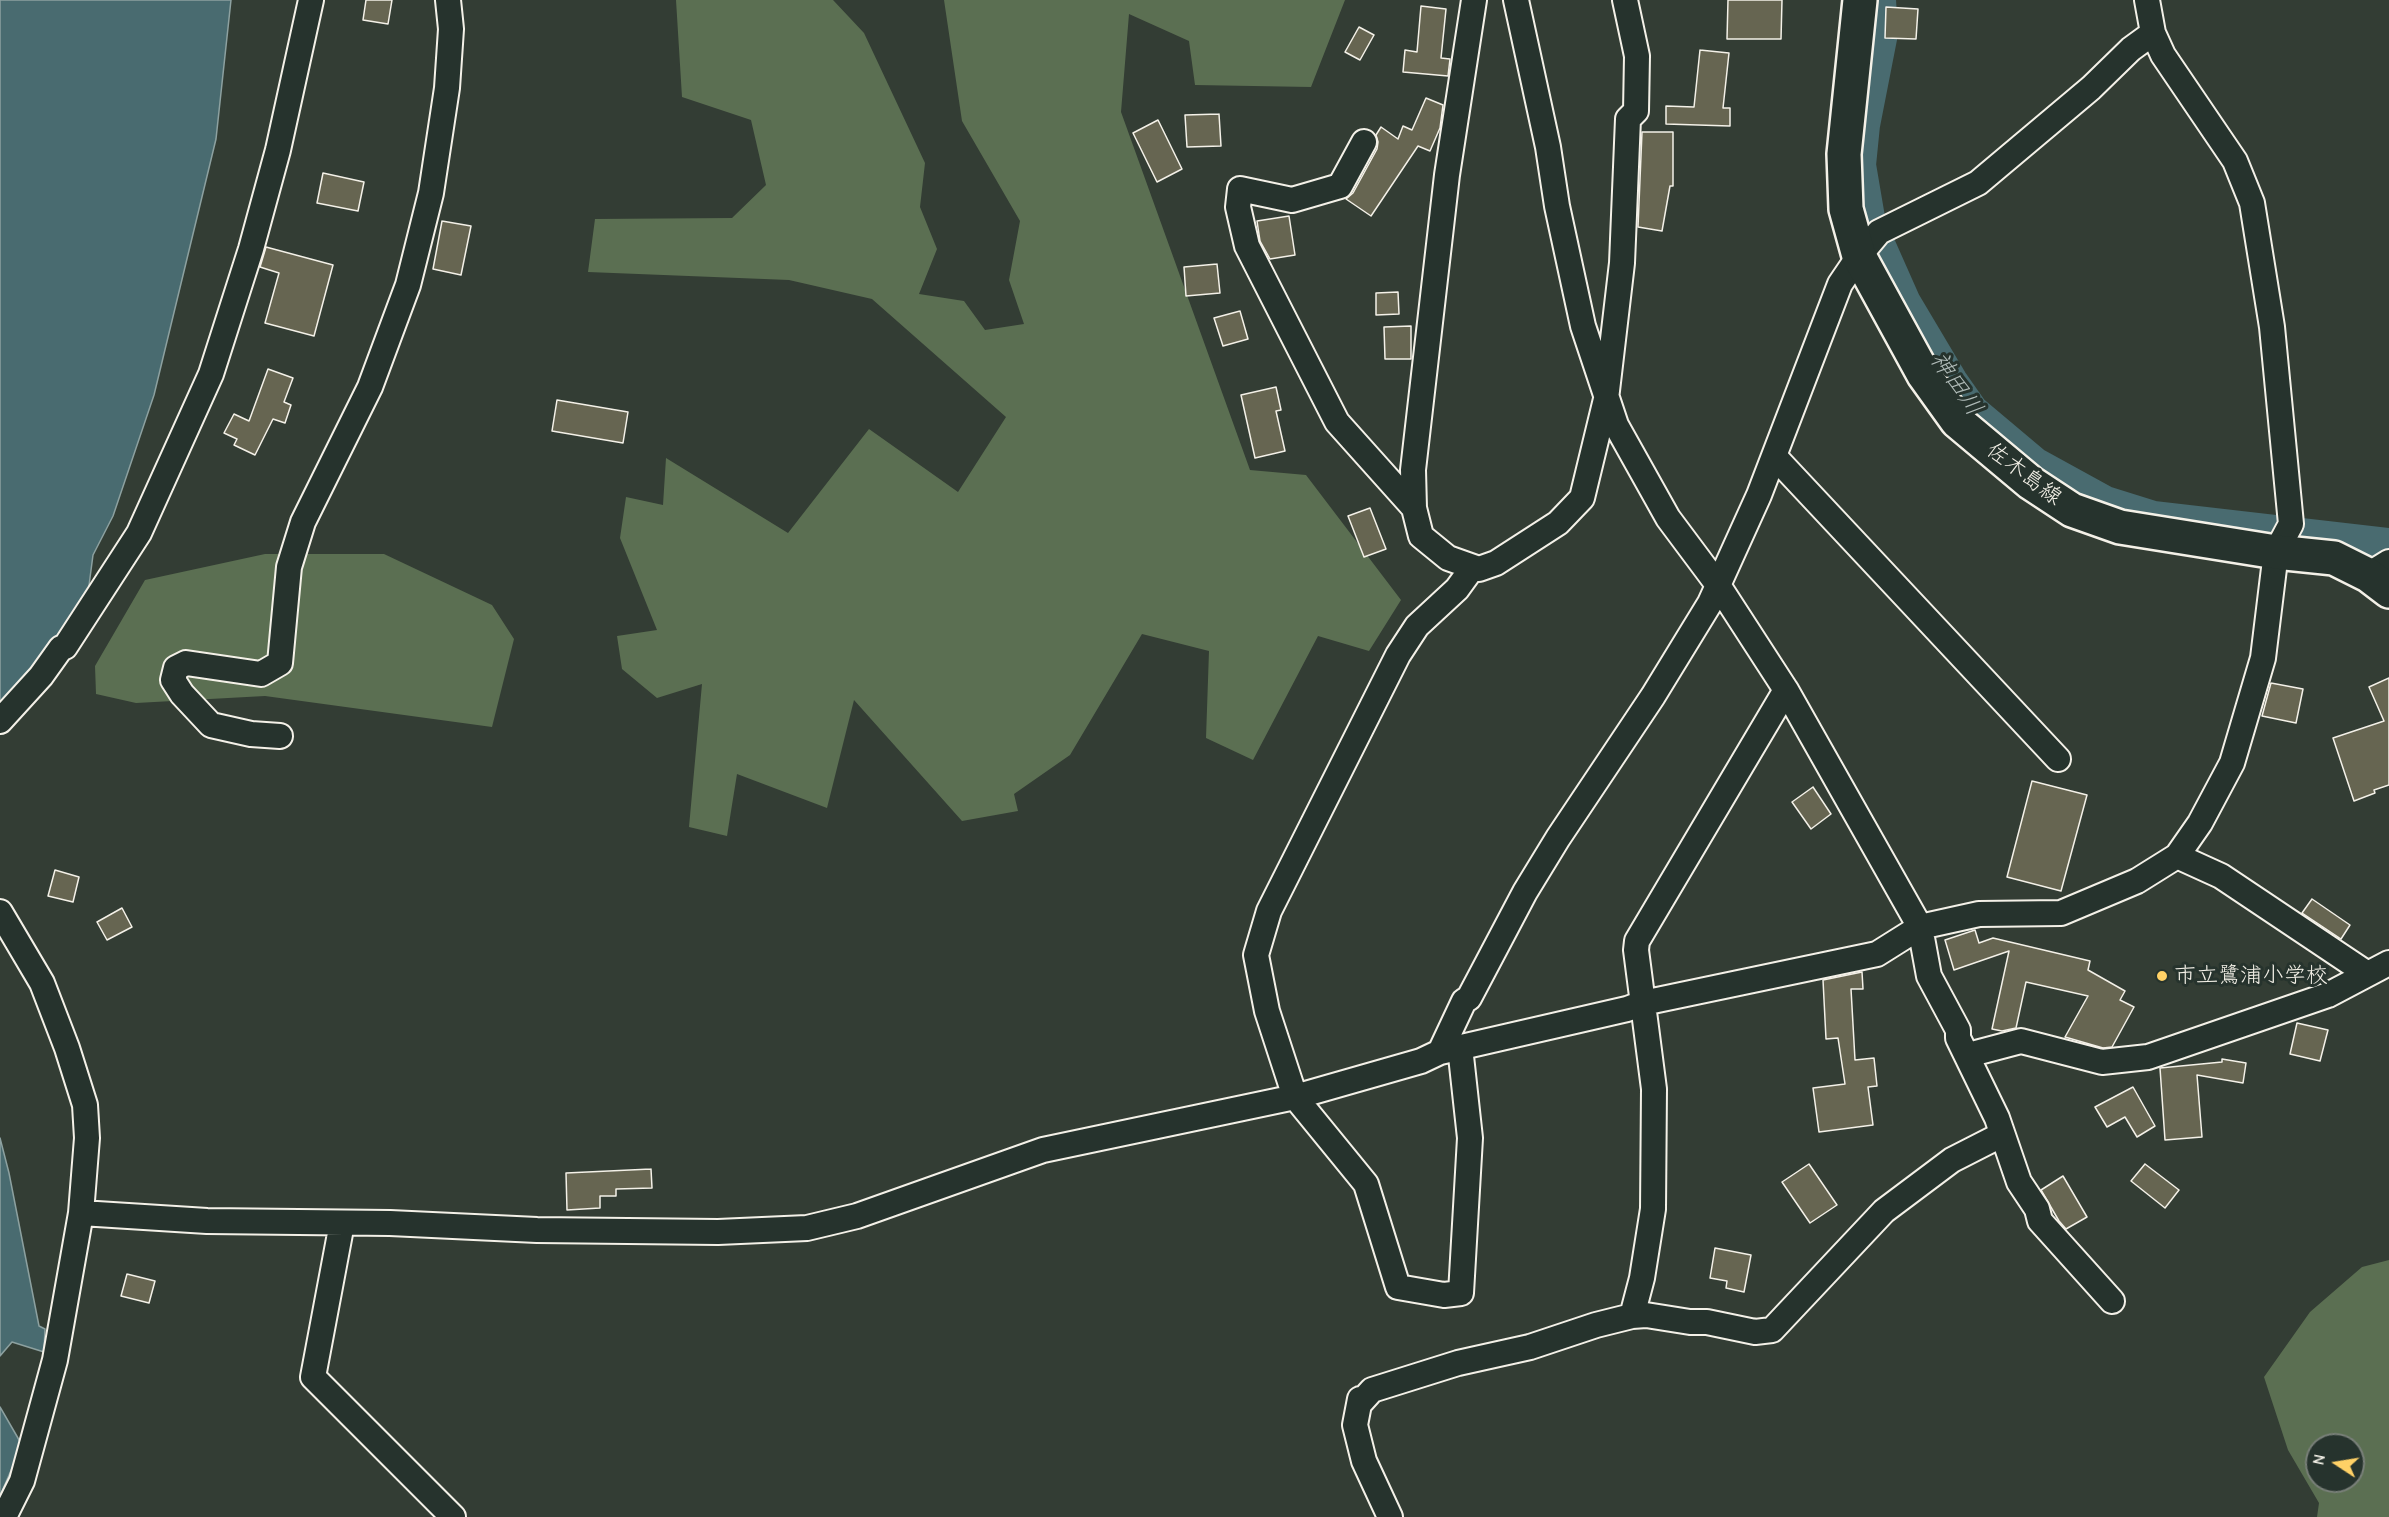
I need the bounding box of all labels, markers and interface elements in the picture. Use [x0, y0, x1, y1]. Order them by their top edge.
water label: 神田川 [1924, 346, 1988, 422]
street label: 佐木島線 [1981, 437, 2067, 511]
place label: 市立鷺浦小学校 [2174, 963, 2328, 989]
marker: 市立鷺浦小学校 [2155, 969, 2169, 983]
north arrow [2305, 1433, 2365, 1493]
text: N [2309, 1453, 2329, 1467]

